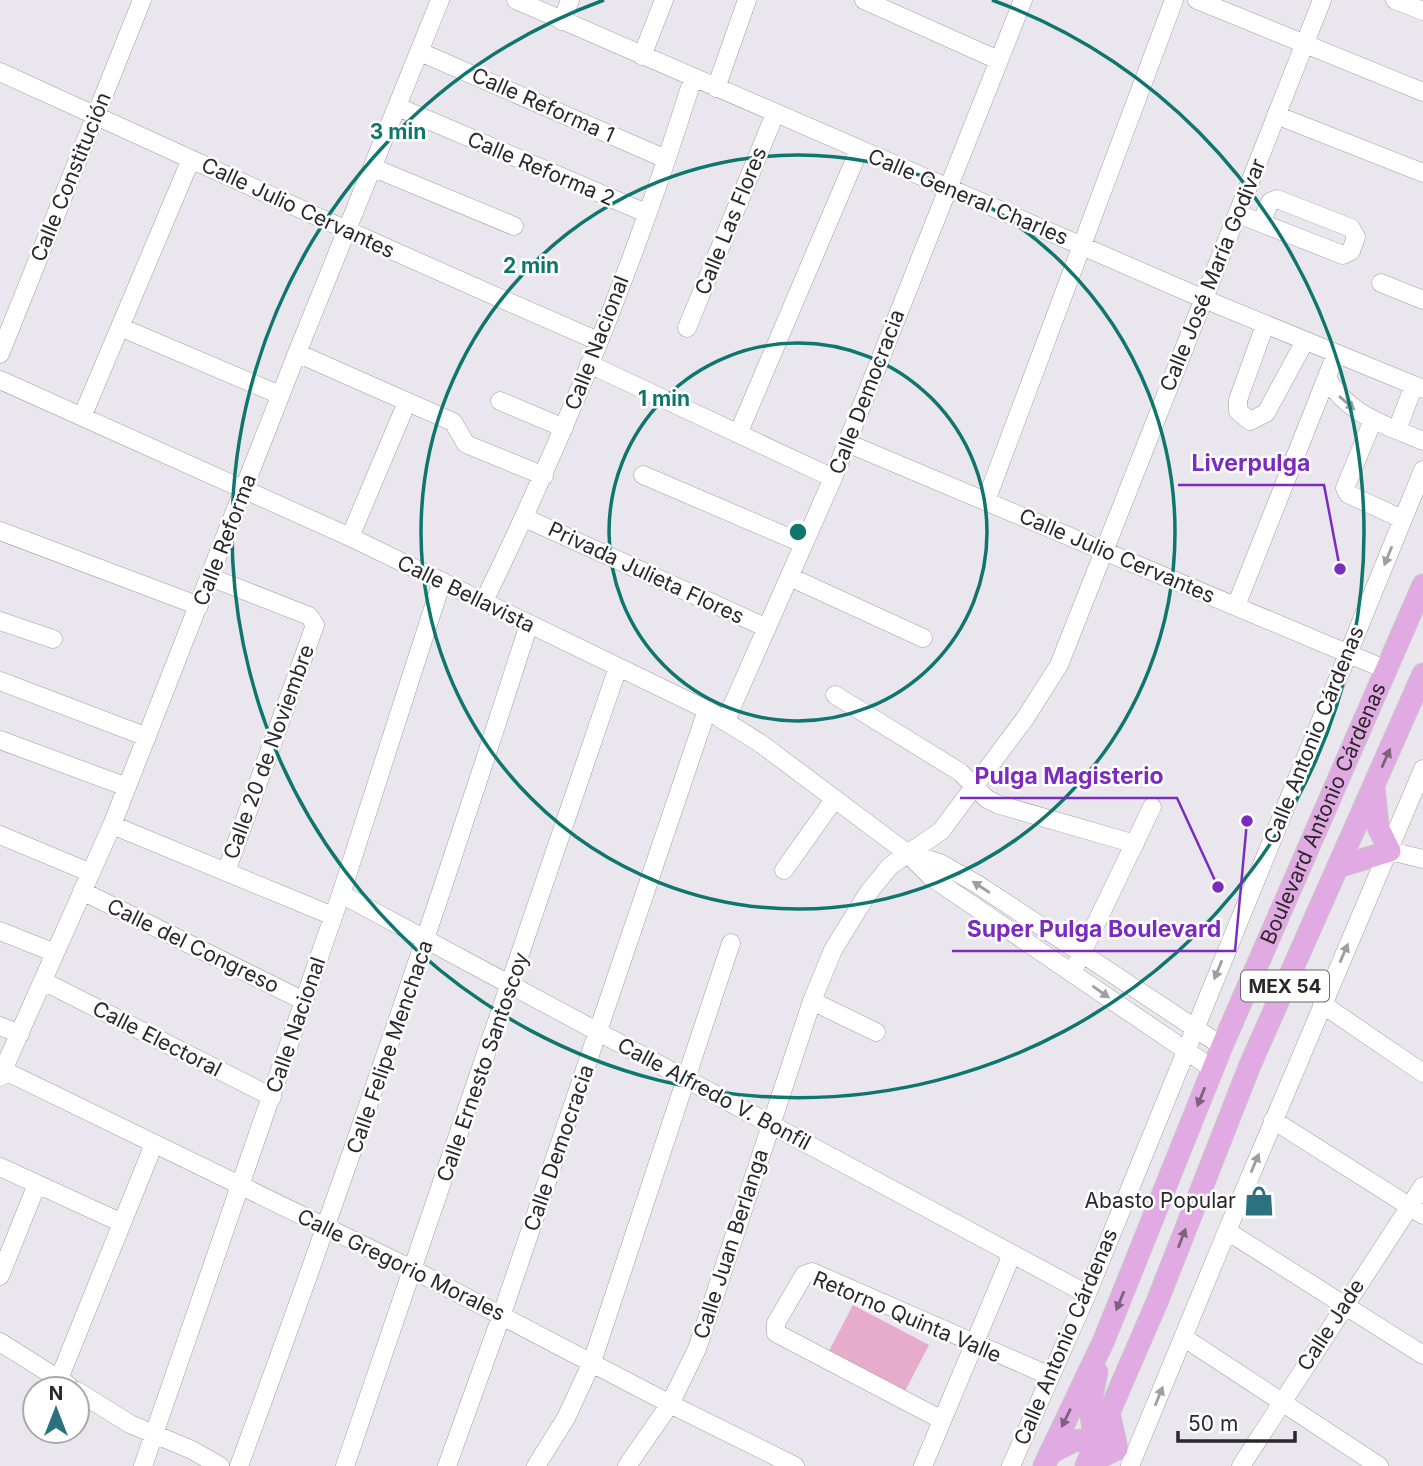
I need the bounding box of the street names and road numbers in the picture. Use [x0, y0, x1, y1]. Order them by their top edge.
street label: Calle Reforma 1 [468, 62, 618, 147]
street label: Calle Constitución [25, 89, 116, 265]
street label: Calle Reforma 2 [464, 126, 619, 211]
street label: Calle Las Flores [690, 143, 772, 298]
street label: Calle General Charles [864, 143, 1072, 250]
street label: Calle Julio Cervantes [198, 152, 399, 263]
street label: Calle José María Godivar [1154, 155, 1271, 395]
street label: Calle Nacional [559, 272, 634, 414]
street label: Calle Democracia [824, 306, 909, 478]
street label: Calle Reforma [188, 470, 261, 609]
street label: Calle Julio Cervantes [1016, 503, 1219, 608]
street label: Privada Julieta Flores [544, 516, 748, 629]
street label: Calle Bellavista [393, 549, 539, 638]
street label: Calle Antonio Cárdenas [1258, 622, 1369, 847]
street label: Calle 20 de Noviembre [218, 641, 319, 863]
street label: Boulevard Antonio Cárdenas [1255, 679, 1391, 948]
street label: Calle del Congreso [103, 893, 283, 998]
street label: Calle Felipe Menchaca [341, 937, 438, 1157]
street label: Calle Ernesto Santoscoy [431, 949, 534, 1185]
street label: Calle Nacional [261, 954, 330, 1096]
road number: MEX 54 [1241, 970, 1329, 1002]
street label: Calle Electoral [89, 995, 226, 1082]
street label: Calle Alfredo V. Bonfil [613, 1032, 815, 1155]
street label: Calle Democracia [518, 1061, 599, 1234]
street label: Calle Juan Berlanga [688, 1146, 773, 1342]
street label: Calle Gregorio Morales [293, 1203, 509, 1326]
street label: Calle Antonio Cárdenas [1009, 1225, 1123, 1449]
street label: Retorno Quinta Valle [809, 1266, 1005, 1368]
street label: Calle Jade [1292, 1274, 1369, 1375]

